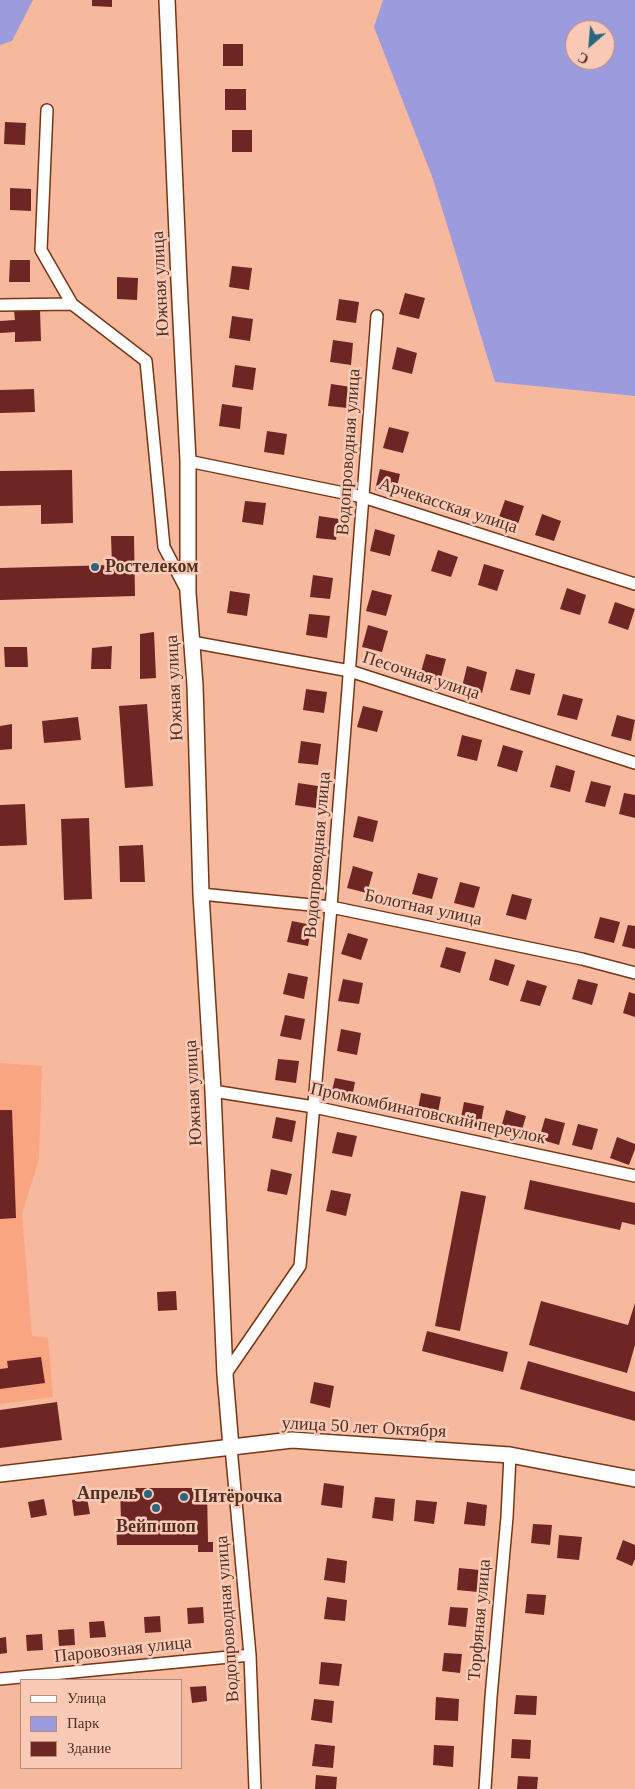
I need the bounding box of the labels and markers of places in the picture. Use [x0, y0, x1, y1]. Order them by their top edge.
place label: Ростелеком [105, 556, 199, 578]
marker: Ростелеком [89, 561, 101, 573]
place label: Апрель [77, 1483, 138, 1505]
place label: Пятёрочка [194, 1486, 282, 1508]
marker: Апрель [142, 1488, 154, 1500]
marker: Пятёрочка [178, 1491, 190, 1503]
marker: Вейп шоп [150, 1502, 162, 1514]
place label: Вейп шоп [116, 1516, 196, 1538]

